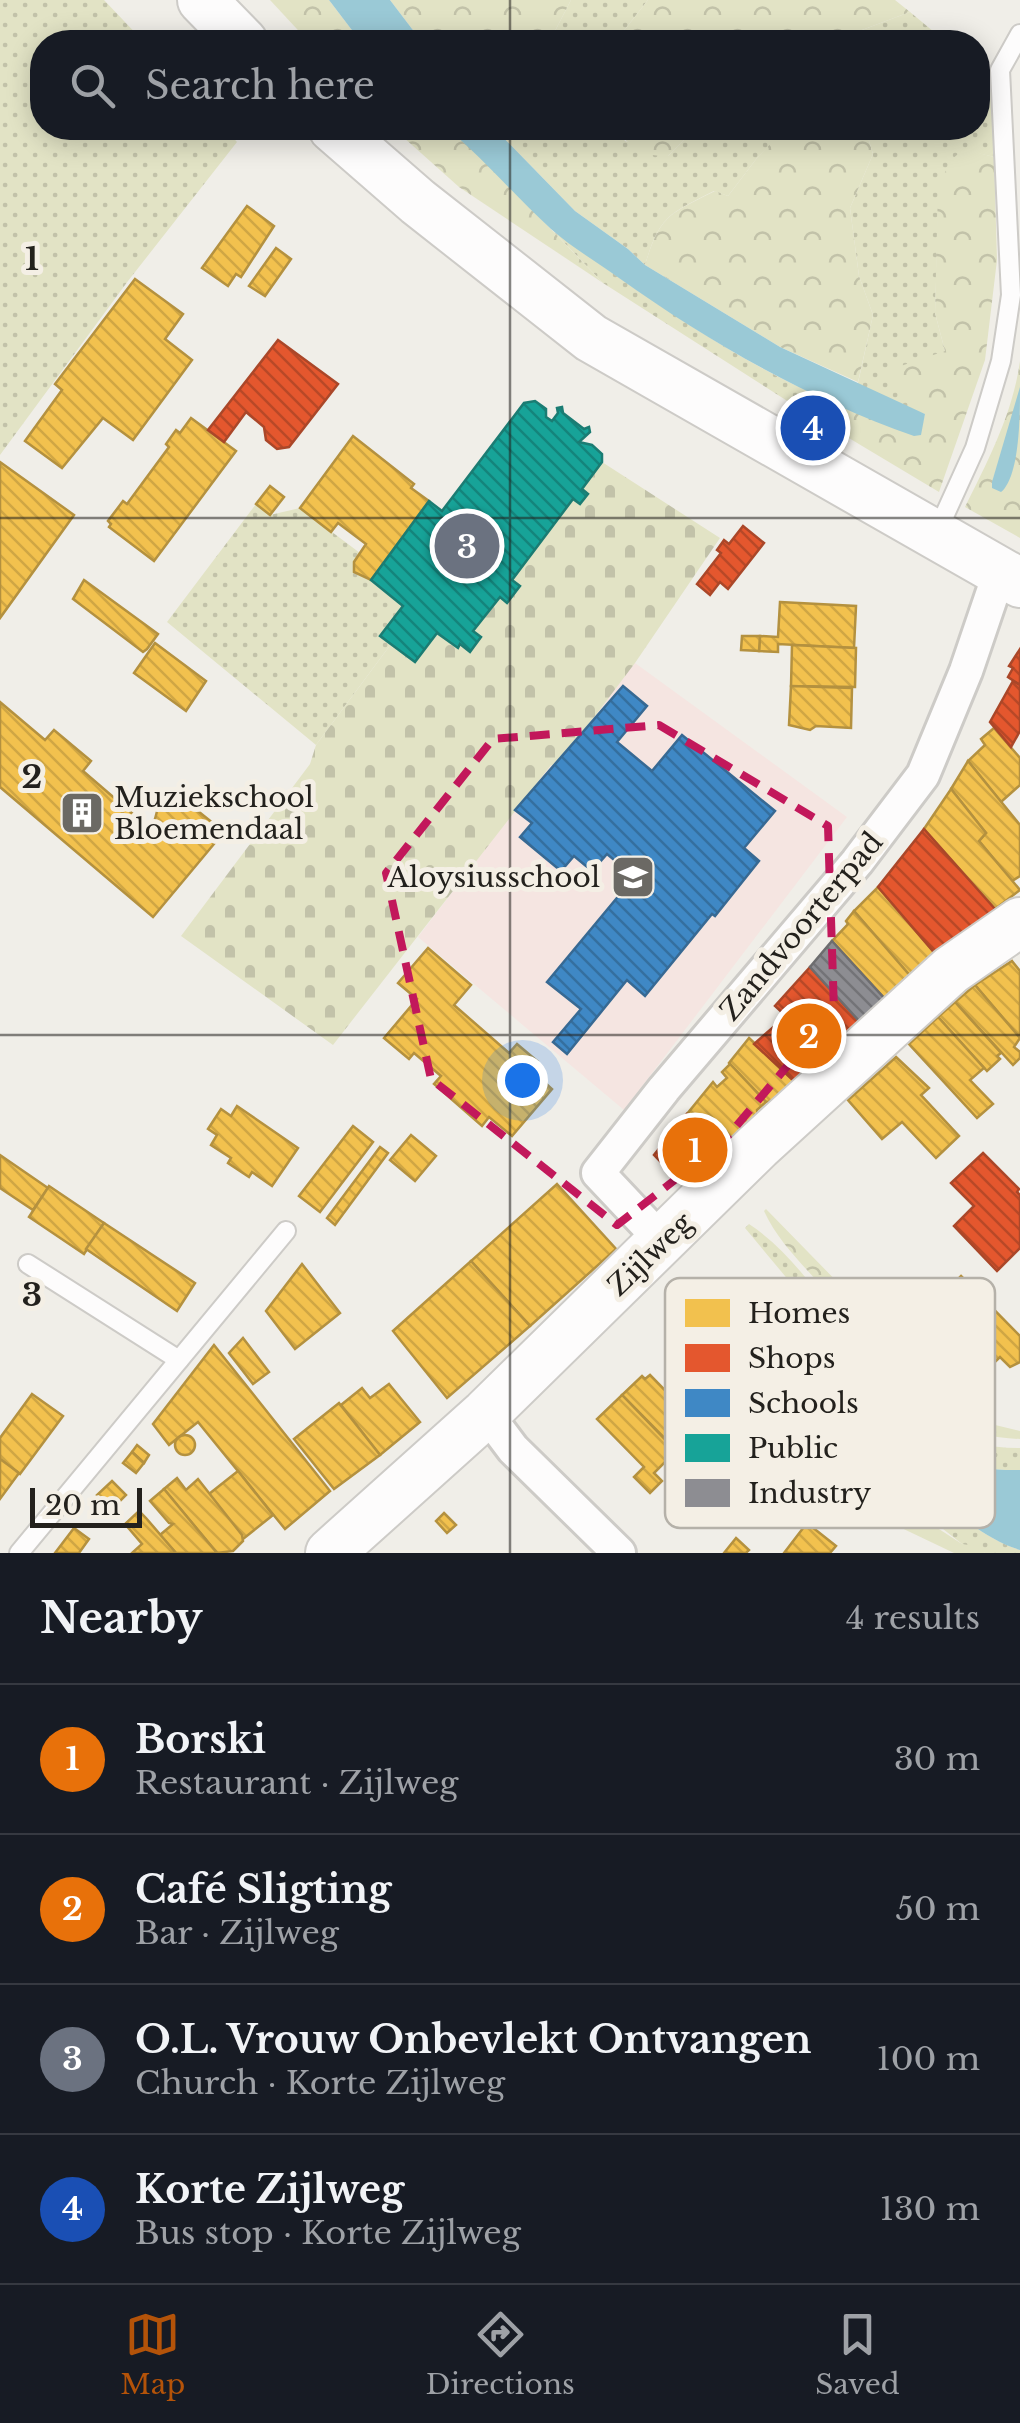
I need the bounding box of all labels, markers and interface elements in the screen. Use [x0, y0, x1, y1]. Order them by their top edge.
search box [30, 30, 990, 140]
icon: search [65, 58, 120, 113]
text: Search here [145, 62, 375, 109]
text: 1 [25, 239, 39, 279]
pin: 4 [780, 390, 846, 466]
pin: 3 [434, 508, 500, 584]
text: 2 [22, 757, 42, 797]
place label: Muziekschool Bloemendaal [114, 780, 314, 847]
building icon: Muziekschool Bloemendaal [59, 790, 105, 836]
street label: Zandvoorterpad [712, 825, 890, 1028]
school or university icon: Aloysiusschool [610, 854, 656, 900]
place label: Aloysiusschool [387, 860, 600, 895]
pin: 2 [776, 998, 842, 1074]
your location [497, 1055, 548, 1106]
pin: 1 [662, 1112, 728, 1188]
street label: Zijlweg [601, 1205, 701, 1303]
text: 3 [22, 1275, 42, 1315]
legend [665, 1278, 995, 1528]
text: Homes [748, 1296, 850, 1331]
text: Shops [748, 1341, 835, 1376]
text: Schools [748, 1386, 859, 1421]
text: Public [748, 1431, 838, 1466]
text: Industry [748, 1476, 871, 1511]
scale bar [30, 1483, 142, 1528]
text: 20 m [45, 1488, 120, 1523]
text: Nearby [40, 1592, 203, 1644]
text: 4 results [846, 1598, 980, 1638]
text: Borski [135, 1716, 266, 1763]
text: 1 [66, 1739, 79, 1779]
text: 30 m [894, 1739, 980, 1779]
text: Restaurant · Zijlweg [135, 1763, 458, 1803]
text: Café Sligting [135, 1866, 391, 1913]
text: 2 [62, 1889, 83, 1929]
text: 50 m [895, 1889, 980, 1929]
text: Bar · Zijlweg [135, 1913, 339, 1953]
text: O.L. Vrouw Onbevlekt Ontvangen [135, 2016, 811, 2063]
text: 3 [62, 2039, 83, 2079]
text: 100 m [877, 2039, 980, 2079]
text: Church · Korte Zijlweg [135, 2063, 505, 2103]
text: Korte Zijlweg [135, 2166, 404, 2213]
text: 4 [62, 2189, 83, 2229]
text: 130 m [880, 2189, 980, 2229]
text: Bus stop · Korte Zijlweg [135, 2213, 521, 2253]
tab: Map [120, 2307, 185, 2402]
tab: Directions [426, 2307, 575, 2402]
tab: Saved [815, 2307, 900, 2402]

